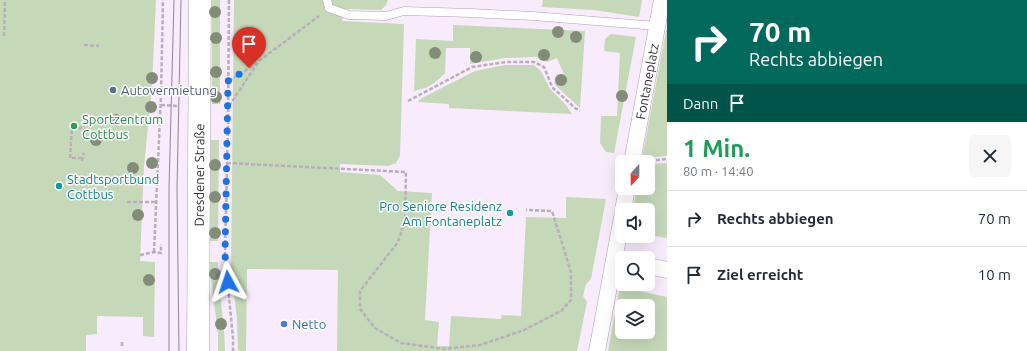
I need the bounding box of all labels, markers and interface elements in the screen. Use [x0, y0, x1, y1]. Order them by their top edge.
icon: right [683, 16, 735, 68]
text: 70 m [749, 16, 811, 47]
pin [232, 27, 266, 68]
icon: arrive [238, 33, 260, 55]
street label: Fontaneplatz [633, 42, 661, 121]
text: Rechts abbiegen [749, 49, 883, 69]
place label: Autovermietung [121, 83, 217, 97]
marker: Autovermietung [108, 85, 118, 95]
icon: arrive [726, 92, 748, 114]
text: Dann [683, 95, 718, 112]
place label: Sportzentrum Cottbus [82, 112, 163, 141]
marker: Sportzentrum Cottbus [69, 121, 79, 131]
street label: Dresdener Straße [192, 124, 206, 226]
text: 1 Min. [683, 135, 750, 162]
button: close [969, 135, 1011, 177]
north arrow [615, 155, 655, 195]
map controls [615, 155, 655, 339]
text: 80 m · 14:40 [683, 164, 754, 178]
place label: Stadtsportbund Cottbus [67, 172, 159, 201]
marker: Stadtsportbund Cottbus [54, 181, 64, 191]
place label: Pro Seniore Residenz Am Fontaneplatz [379, 199, 502, 228]
button: sound [615, 203, 655, 243]
marker: Pro Seniore Residenz Am Fontaneplatz [505, 208, 515, 218]
icon: right [683, 208, 705, 230]
text: Rechts abbiegen [717, 210, 834, 227]
text: 70 m [978, 210, 1011, 227]
button: search [615, 251, 655, 291]
position arrow [207, 261, 249, 303]
icon: arrive [683, 264, 705, 286]
text: Ziel erreicht [717, 266, 803, 283]
text: 10 m [978, 266, 1011, 283]
button: layers [615, 299, 655, 339]
place label: Netto [292, 317, 326, 331]
marker: Netto [279, 319, 289, 329]

